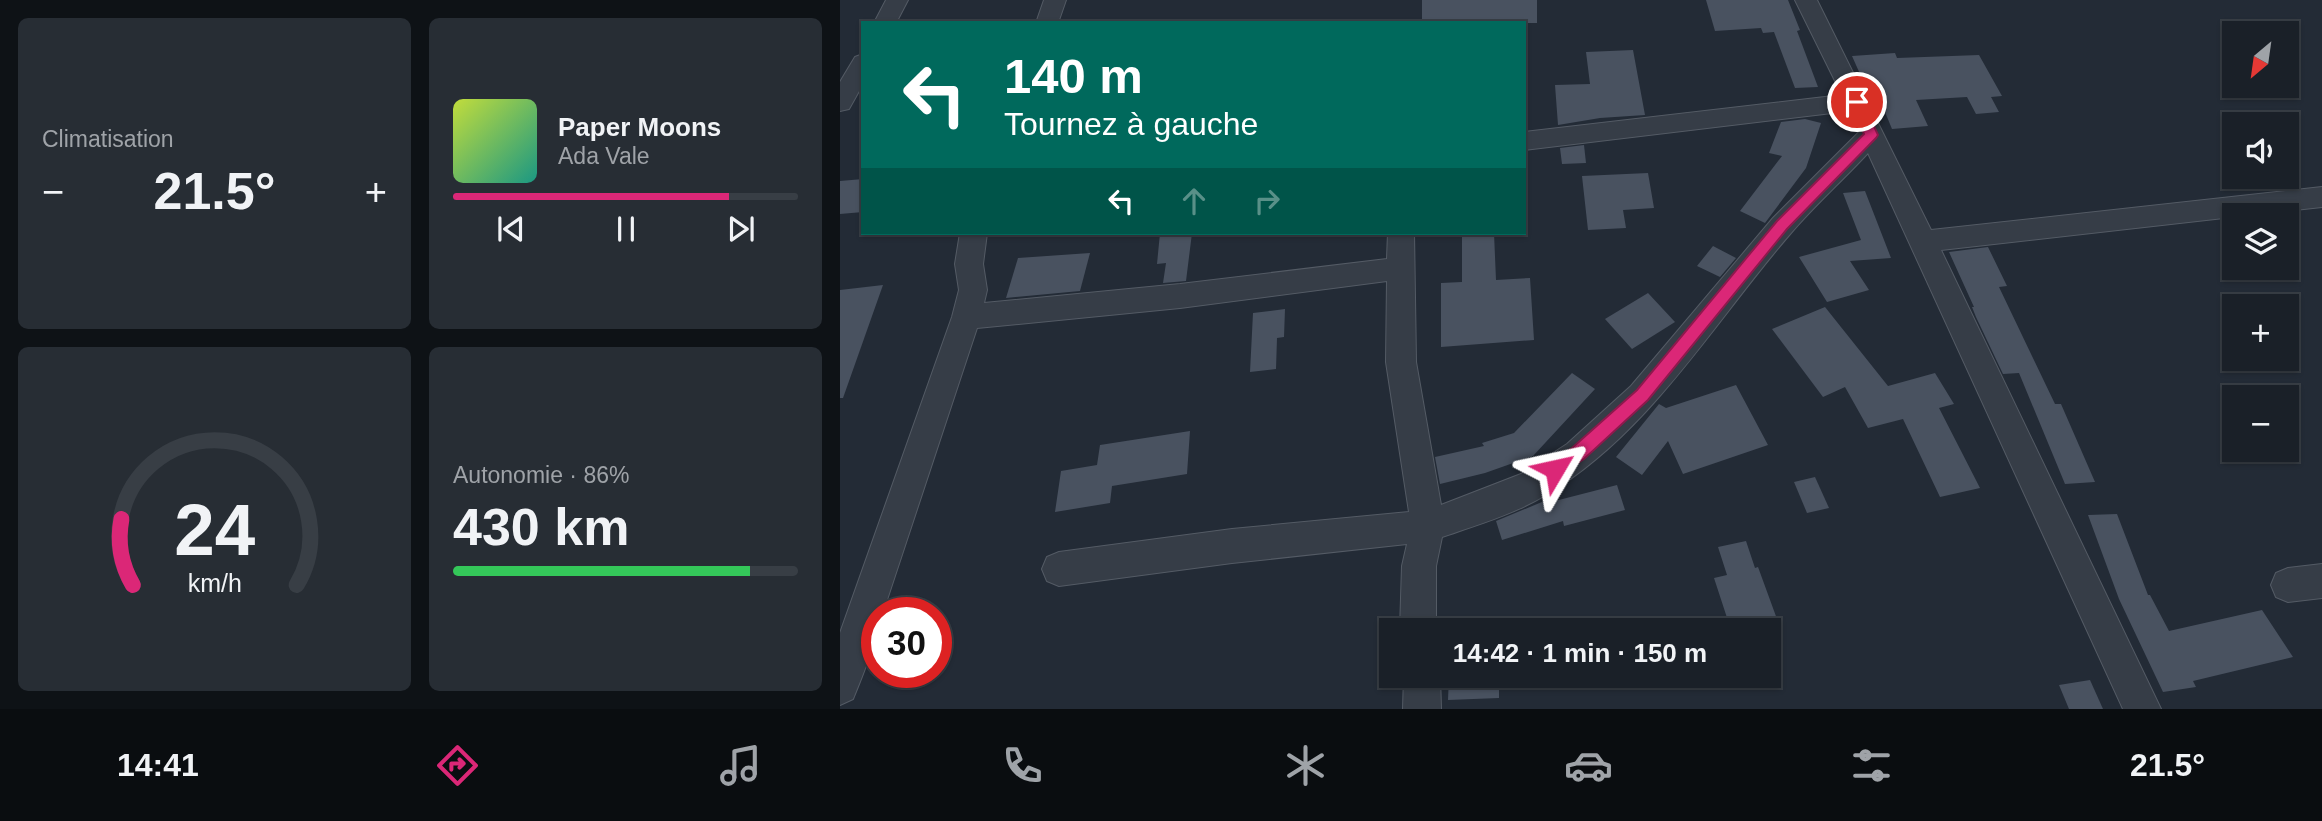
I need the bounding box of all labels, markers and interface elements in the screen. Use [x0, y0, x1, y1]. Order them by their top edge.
north arrow [2222, 21, 2300, 98]
map controls [2222, 21, 2299, 462]
icon: left [889, 49, 980, 140]
text: 140 m [1004, 49, 1143, 103]
pin [1827, 72, 1887, 132]
icon: arrive [1838, 83, 1876, 121]
text: Tournez à gauche [1004, 106, 1258, 142]
text: Paper Moons [558, 112, 721, 142]
button: sound [2222, 112, 2299, 189]
text: Climatisation [42, 126, 174, 152]
text: Ada Vale [558, 143, 650, 169]
text: 21.5° [153, 162, 276, 220]
text: − [42, 171, 64, 213]
text: + [365, 171, 387, 213]
icon: left [1102, 182, 1140, 220]
icon: ahead [1175, 182, 1213, 220]
icon: right [1248, 182, 1286, 220]
button: layers [2222, 203, 2299, 280]
icon: previous [492, 210, 530, 248]
icon: pause [607, 210, 645, 248]
icon: next [722, 210, 760, 248]
button: + [2222, 294, 2299, 371]
button: − [2222, 385, 2299, 462]
position arrow [1518, 432, 1592, 506]
text: Autonomie · 86% [453, 462, 629, 488]
text: 24 [174, 489, 255, 570]
text: 430 km [453, 498, 629, 556]
text: km/h [187, 569, 242, 597]
speed limit sign: 30 [861, 597, 952, 688]
text: 14:42 · 1 min · 150 m [1453, 638, 1707, 668]
icon: directions [433, 741, 482, 790]
icon: music [716, 741, 765, 790]
icon: phone [998, 741, 1047, 790]
icon: climate [1281, 741, 1330, 790]
icon: car [1564, 741, 1613, 790]
icon: filters [1847, 741, 1896, 790]
text: 14:41 [117, 747, 199, 783]
text: 21.5° [2130, 747, 2205, 783]

